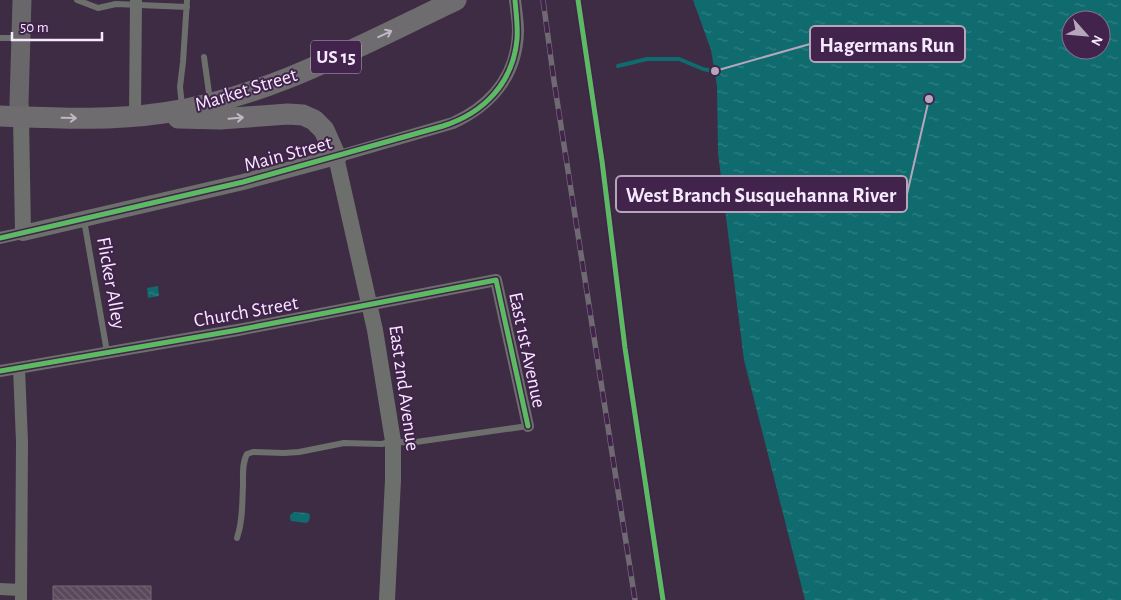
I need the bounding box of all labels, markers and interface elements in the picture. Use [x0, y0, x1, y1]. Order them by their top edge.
scale bar [12, 10, 102, 42]
north arrow [1061, 10, 1111, 60]
text: 50 m [20, 20, 49, 35]
callout: Hagermans Run [810, 26, 965, 62]
one-way arrow [378, 28, 393, 38]
text: N [1088, 33, 1105, 48]
text: Hagermans Run [819, 35, 955, 56]
road number: US 15 [311, 41, 361, 74]
street label: Market Street [192, 65, 300, 115]
one-way arrow [61, 113, 77, 123]
one-way arrow [228, 113, 244, 122]
street label: Main Street [242, 132, 335, 175]
callout: West Branch Susquehanna River [616, 176, 907, 212]
text: West Branch Susquehanna River [626, 185, 897, 206]
street label: Flicker Alley [93, 235, 129, 331]
street label: East 1st Avenue [505, 290, 549, 410]
street label: Church Street [192, 293, 300, 331]
street label: East 2nd Avenue [385, 324, 423, 452]

